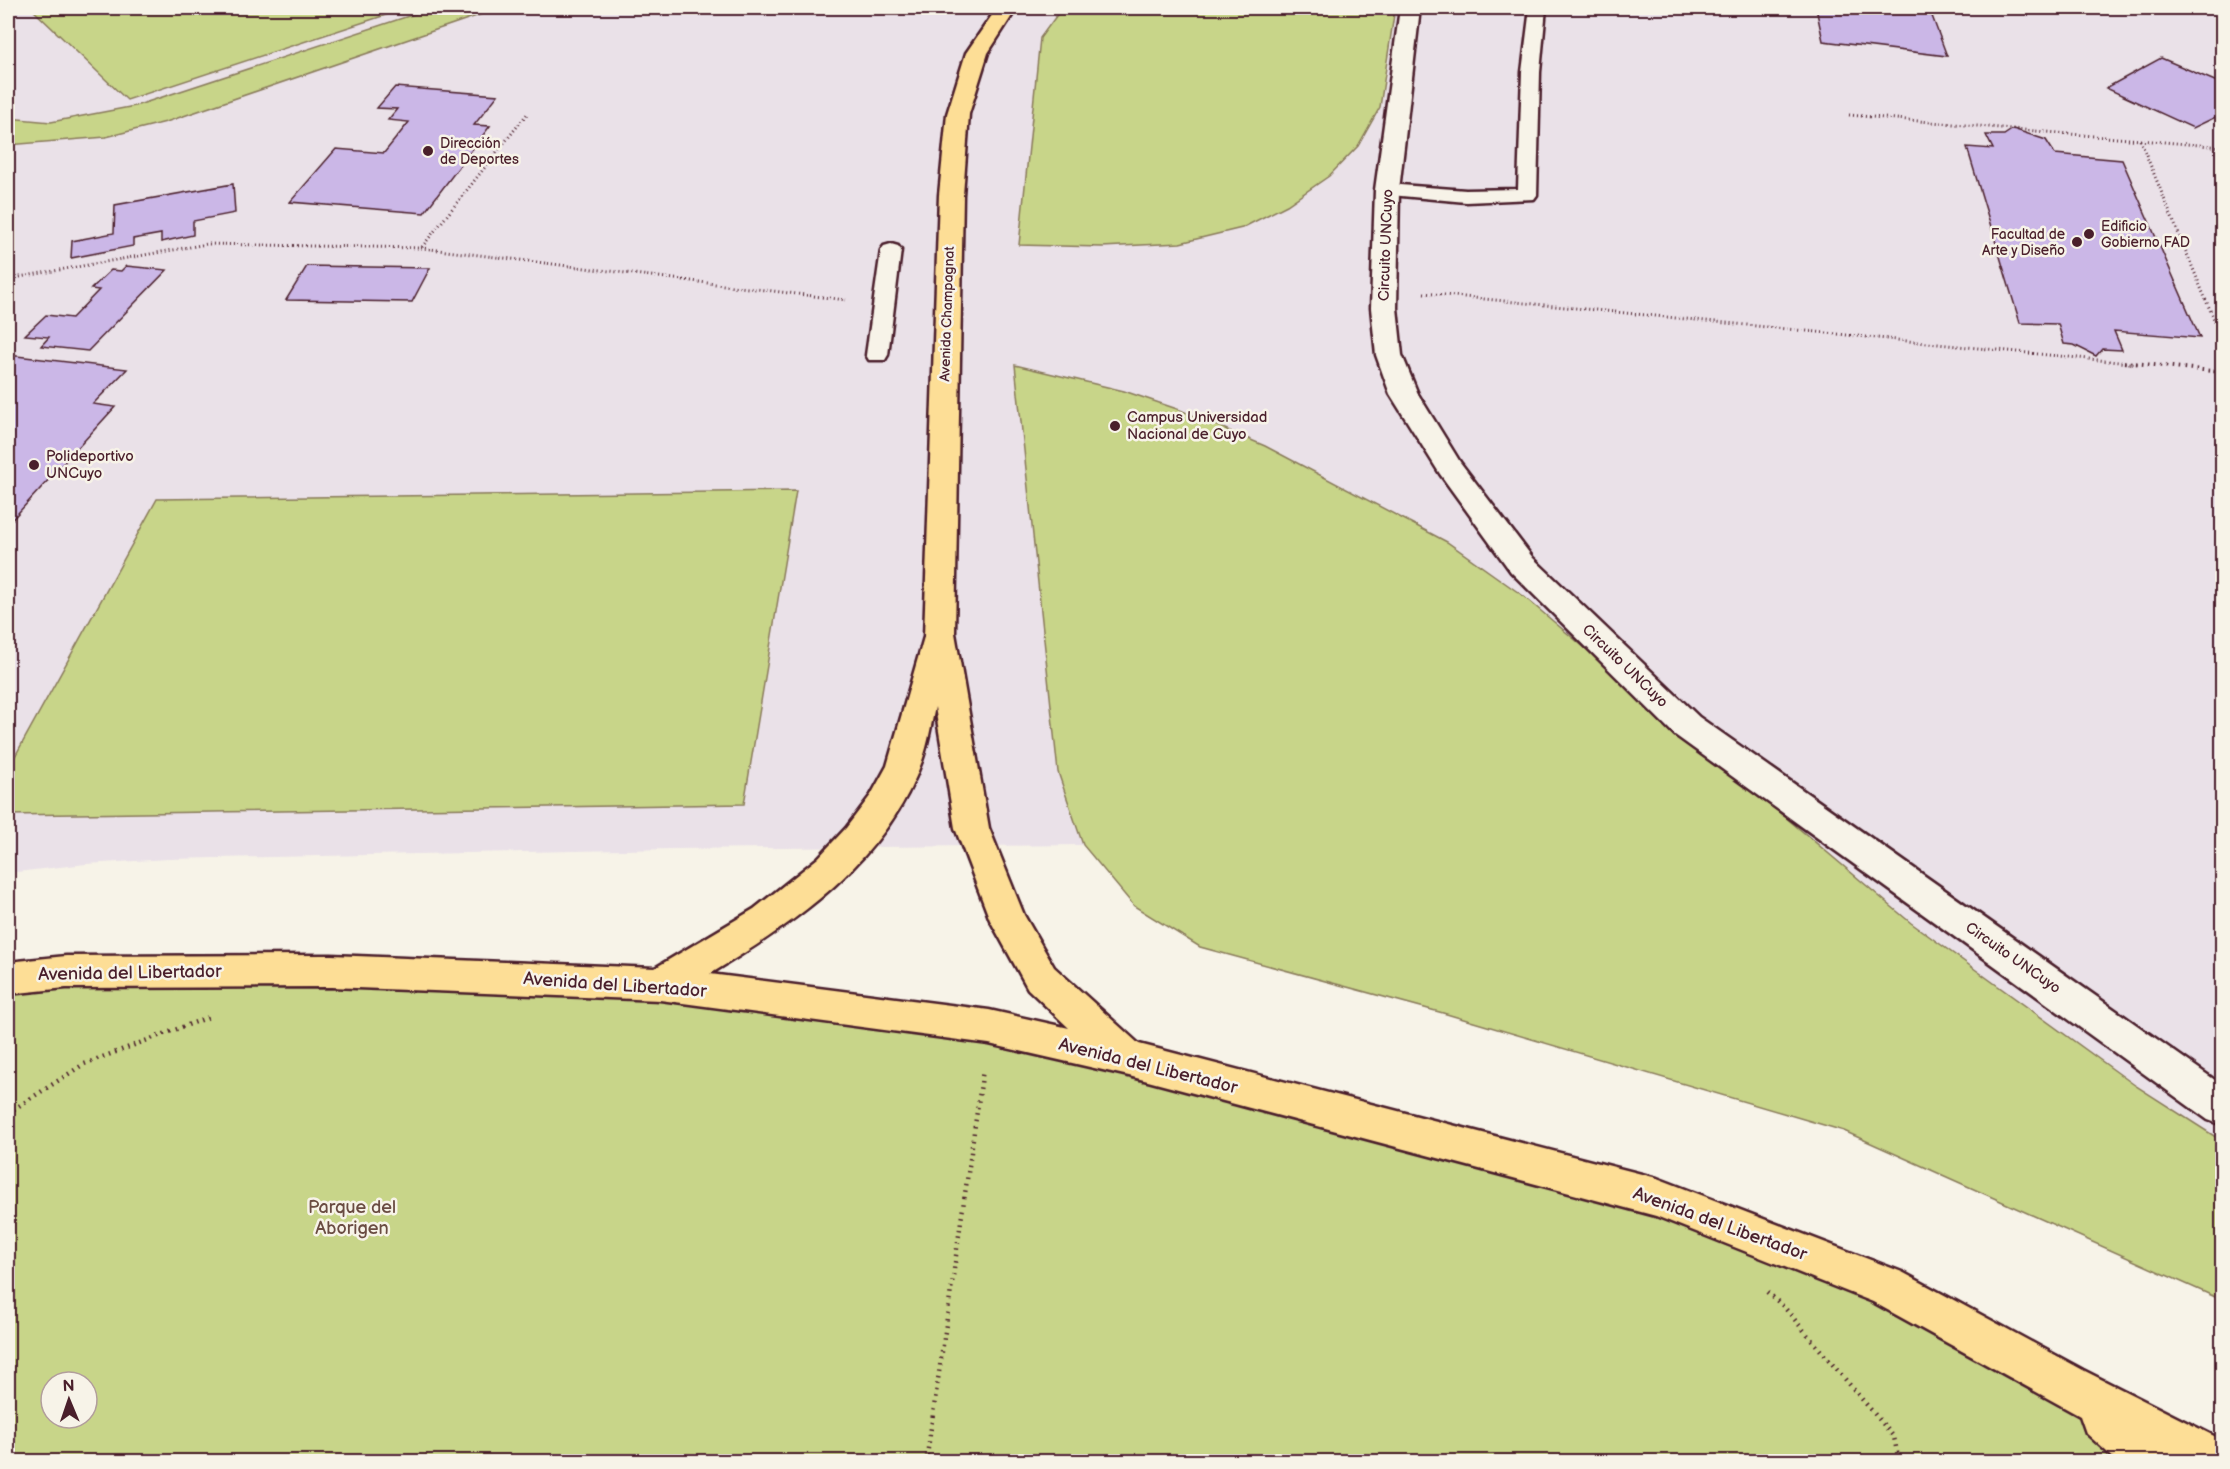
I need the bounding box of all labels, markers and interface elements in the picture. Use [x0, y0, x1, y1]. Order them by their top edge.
place label: Dirección de Deportes [440, 135, 519, 168]
marker: Dirección de Deportes [421, 144, 435, 158]
street label: Circuito UNCuyo [1375, 189, 1397, 301]
place label: Edificio Gobierno FAD [2101, 218, 2190, 251]
place label: Facultad de Arte y Diseño [1982, 226, 2065, 259]
marker: Edificio Gobierno FAD [2082, 227, 2096, 241]
marker: Facultad de Arte y Diseño [2070, 235, 2084, 249]
street label: Avenida Champagnat [936, 245, 958, 382]
place label: Campus Universidad Nacional de Cuyo [1127, 408, 1267, 444]
marker: Campus Universidad Nacional de Cuyo [1108, 419, 1122, 433]
place label: Polideportivo UNCuyo [46, 447, 134, 483]
marker: Polideportivo UNCuyo [27, 458, 41, 472]
street label: Circuito UNCuyo [1578, 620, 1672, 712]
street label: Circuito UNCuyo [1962, 918, 2064, 998]
street label: Avenida del Libertador [38, 961, 222, 985]
street label: Avenida del Libertador [523, 968, 708, 1002]
street label: Avenida del Libertador [1056, 1034, 1240, 1099]
street label: Avenida del Libertador [1630, 1183, 1810, 1265]
park label: Parque del Aborigen [308, 1197, 396, 1239]
north arrow [39, 1370, 99, 1430]
text: N [62, 1377, 75, 1396]

